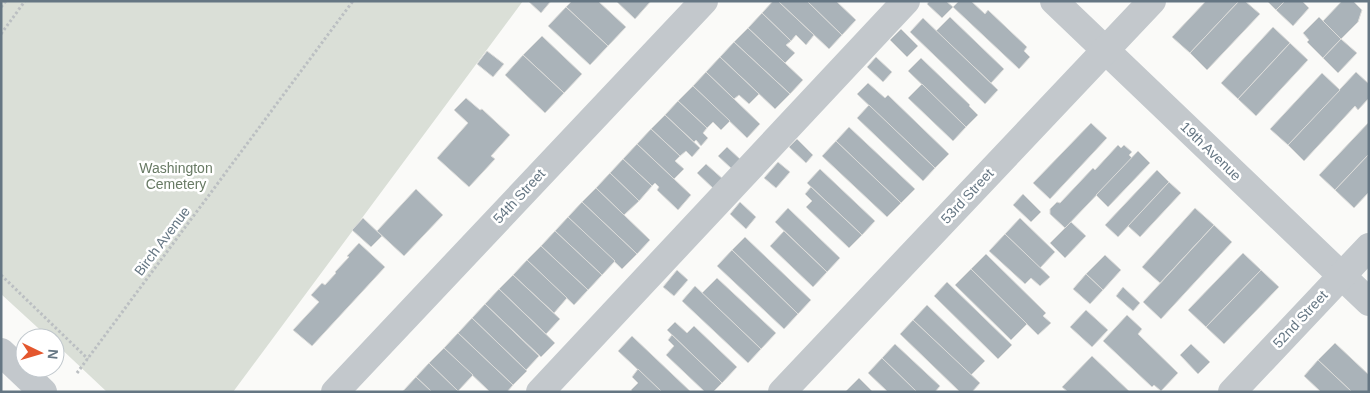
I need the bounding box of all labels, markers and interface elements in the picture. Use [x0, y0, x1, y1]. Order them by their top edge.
street label: 19th Avenue [1178, 118, 1245, 184]
park label: Washington Cemetery [139, 160, 213, 192]
street label: 54th Street [490, 165, 548, 227]
street label: 53rd Street [938, 165, 997, 227]
street label: Birch Avenue [131, 203, 193, 279]
street label: 52nd Street [1269, 287, 1331, 351]
north arrow [15, 328, 65, 378]
text: N [45, 348, 61, 360]

